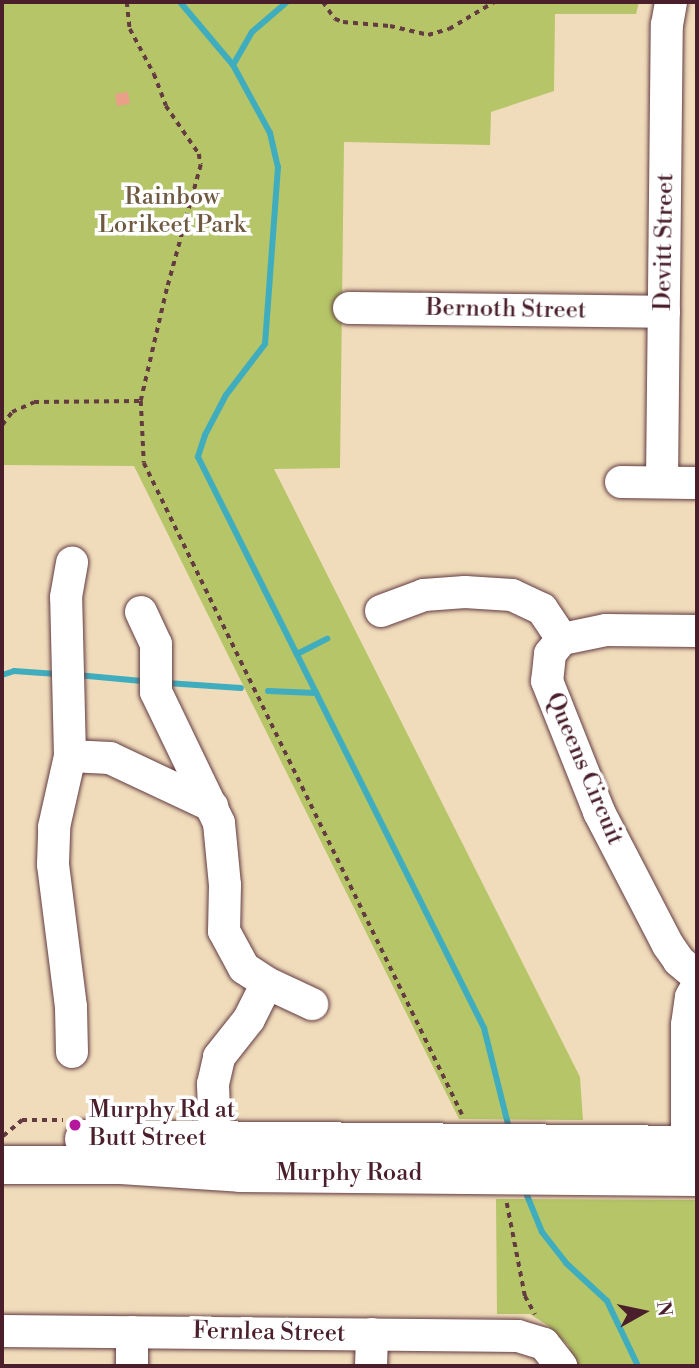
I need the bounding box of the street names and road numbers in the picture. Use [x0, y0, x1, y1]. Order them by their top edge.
street label: Devitt Street [649, 173, 681, 311]
street label: Bernoth Street [425, 294, 587, 326]
street label: Queens Circuit [539, 688, 629, 850]
street label: Murphy Road [276, 1160, 422, 1188]
street label: Fernlea Street [192, 1317, 346, 1349]

